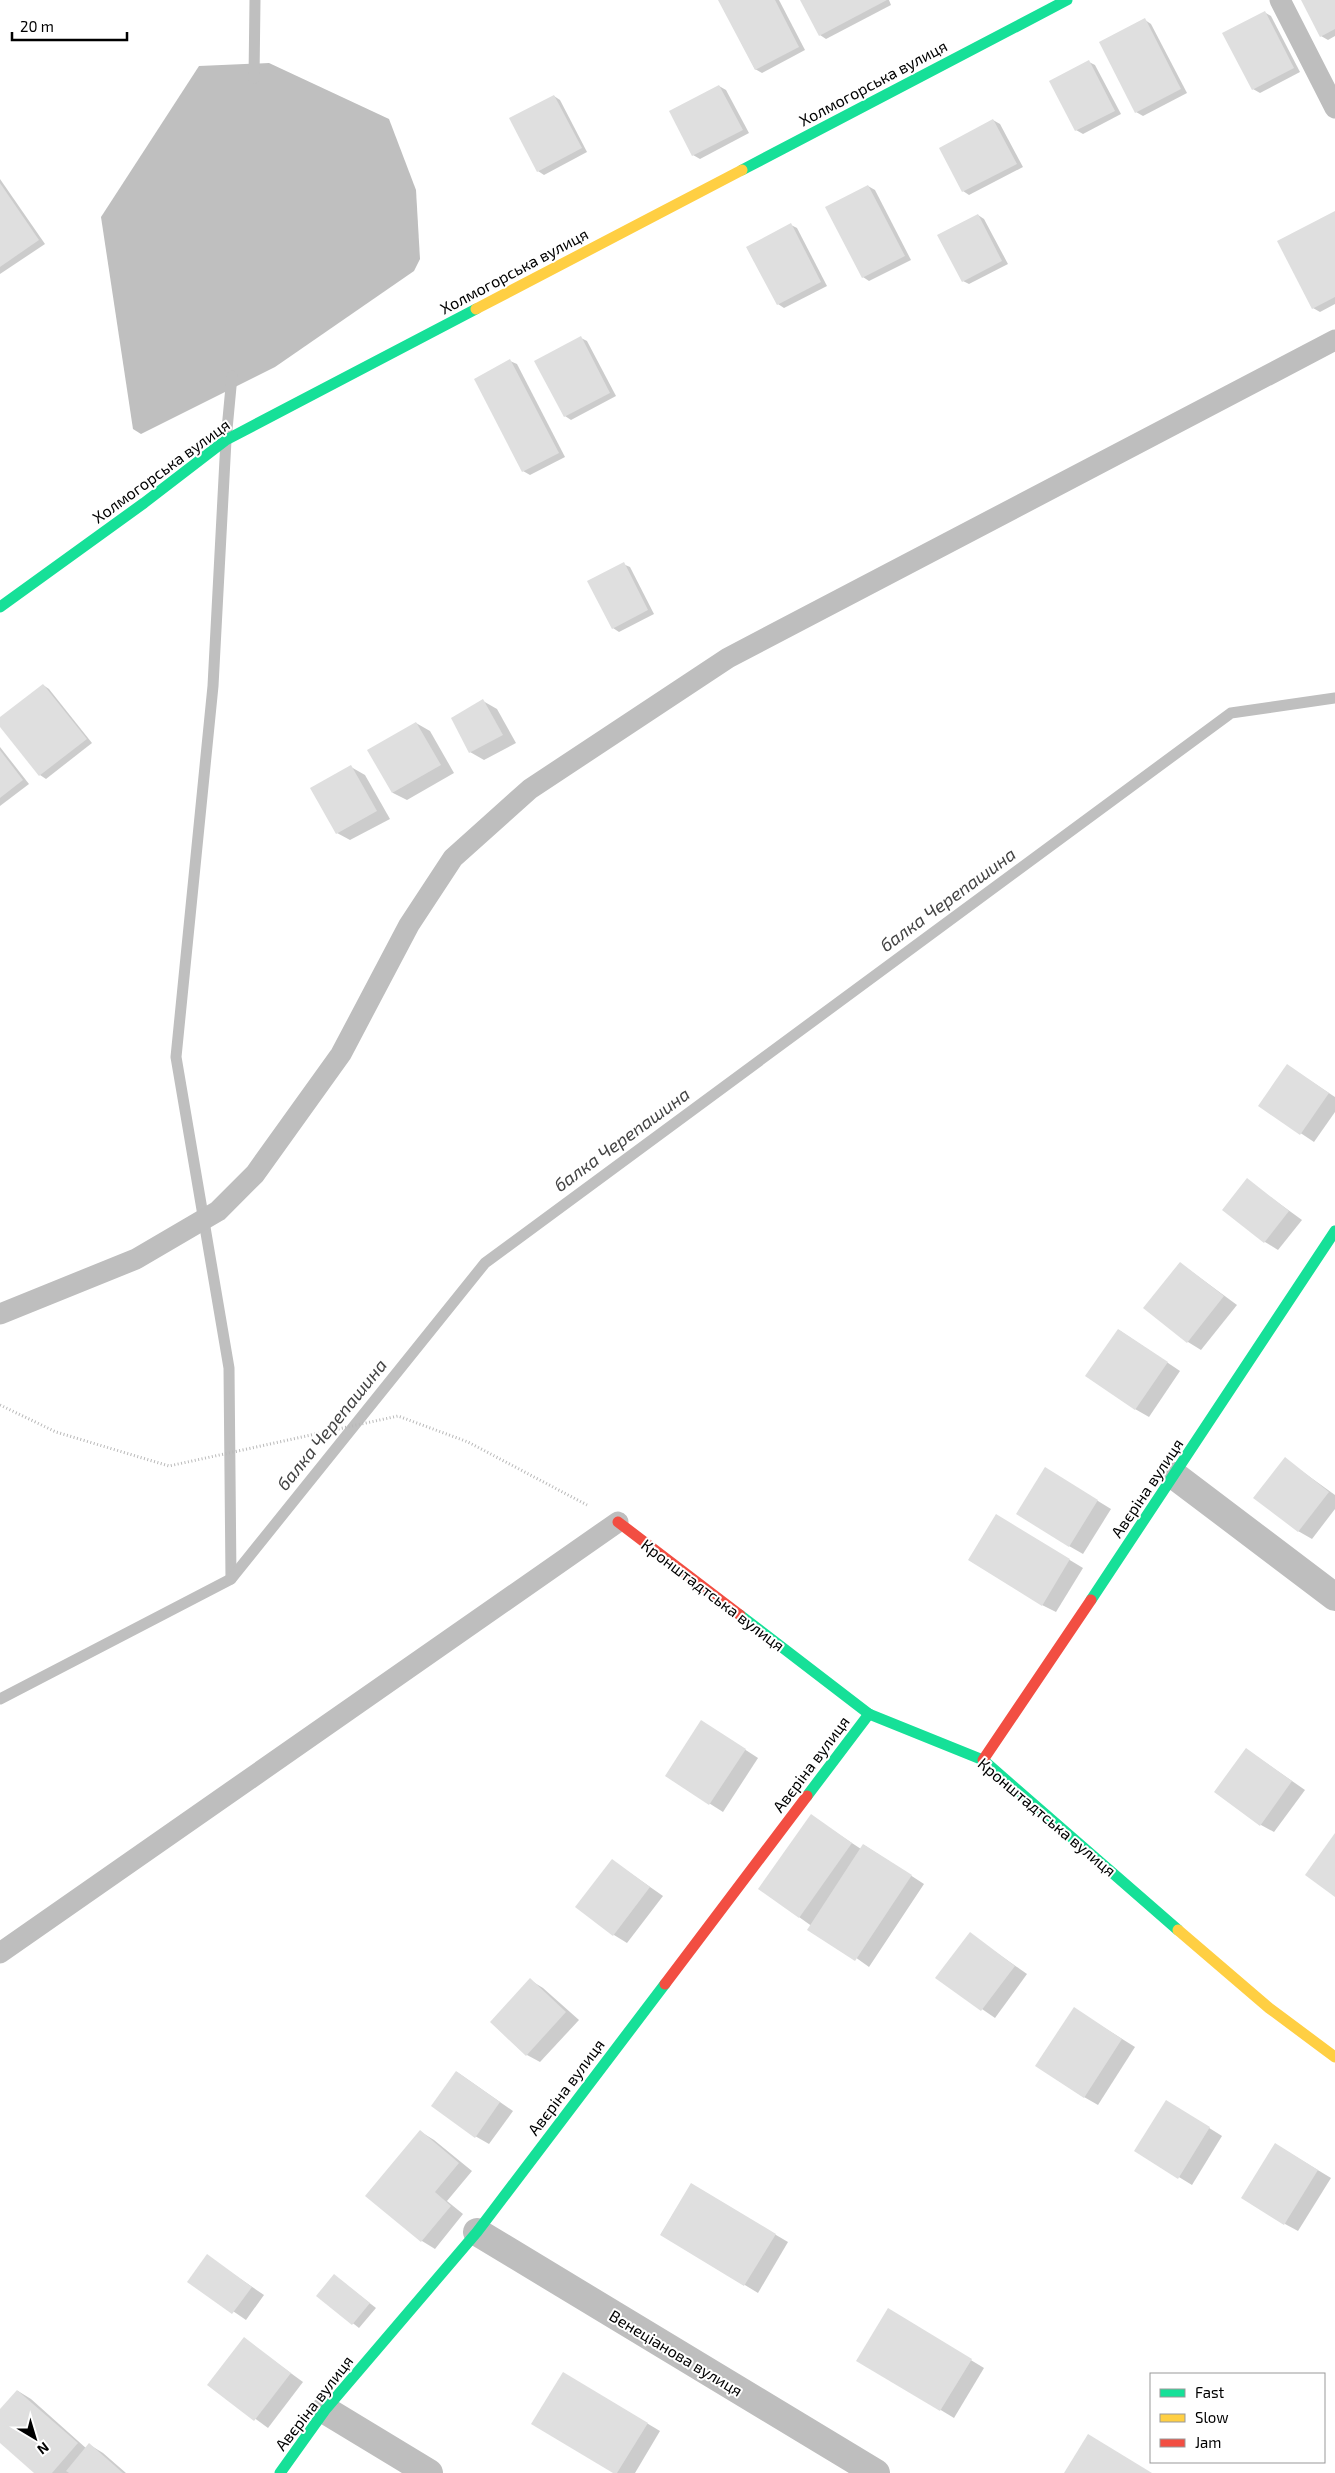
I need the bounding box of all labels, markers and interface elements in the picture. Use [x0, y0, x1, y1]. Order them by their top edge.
scale bar [12, 10, 128, 42]
text: 20 m [20, 17, 54, 35]
street label: Холмогорська вулиця [796, 35, 950, 131]
street label: Холмогорська вулиця [437, 223, 591, 319]
street label: Холмогорська вулиця [88, 414, 234, 528]
water label: балка Черепашина [875, 842, 1020, 956]
water label: балка Черепашина [549, 1082, 694, 1196]
water label: балка Черепашина [271, 1354, 391, 1495]
street label: Авєріна вулиця [1106, 1435, 1188, 1541]
street label: Кронштадтська вулиця [637, 1535, 789, 1655]
street label: Авєріна вулиця [768, 1712, 854, 1816]
street label: Кронштадтська вулиця [974, 1753, 1120, 1881]
street label: Авєріна вулиця [523, 2035, 609, 2139]
street label: Венеціанова вулиця [606, 2305, 746, 2401]
street label: Авєріна вулиця [271, 2351, 357, 2455]
legend [1150, 2373, 1325, 2463]
text: Fast [1195, 2383, 1225, 2401]
text: Slow [1195, 2408, 1229, 2426]
north arrow [10, 2413, 60, 2463]
text: Jam [1195, 2433, 1221, 2451]
text: N [34, 2439, 53, 2458]

